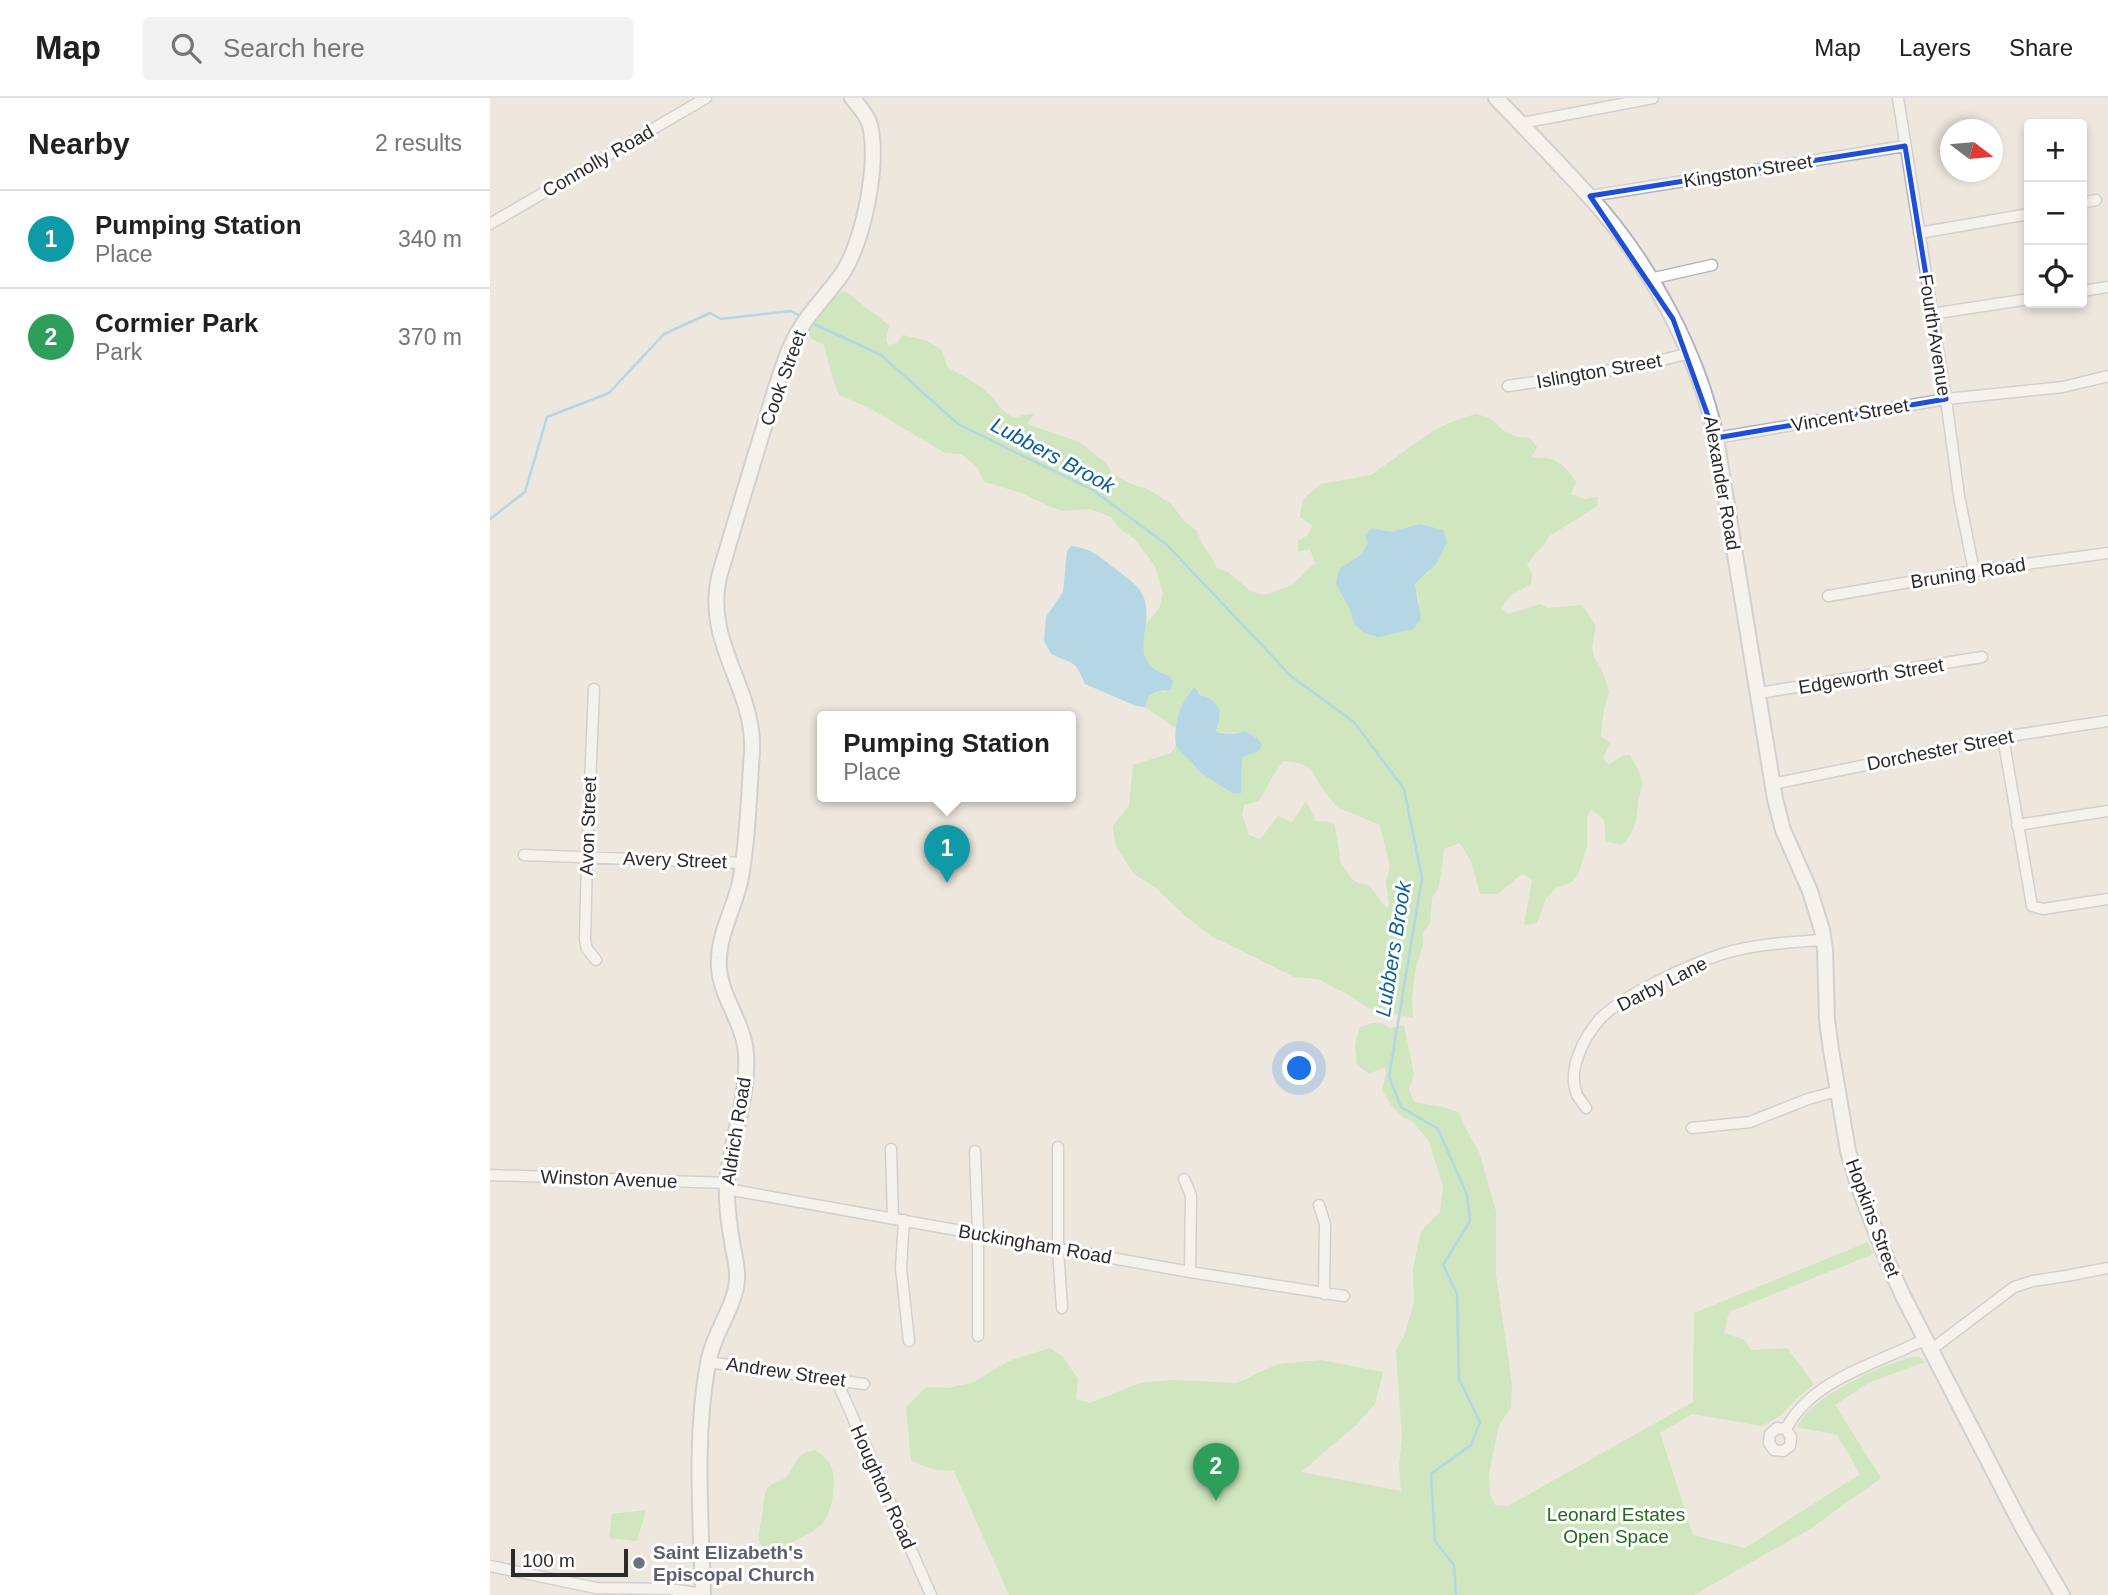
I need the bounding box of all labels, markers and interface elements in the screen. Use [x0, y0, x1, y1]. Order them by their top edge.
search box [143, 17, 633, 80]
text: Map [35, 29, 101, 66]
icon: search [167, 29, 205, 67]
text: Search here [223, 33, 365, 63]
text: Map [1814, 34, 1861, 61]
text: Layers [1899, 34, 1971, 61]
text: Share [2009, 34, 2073, 61]
north arrow [1940, 119, 2003, 182]
map controls [2024, 119, 2087, 308]
button: + [2024, 119, 2087, 182]
street label: Connolly Road [539, 121, 657, 201]
text: Nearby [28, 127, 130, 160]
text: 2 results [375, 130, 462, 156]
street label: Kingston Street [1682, 150, 1815, 192]
button: − [2024, 182, 2087, 245]
text: Pumping Station [95, 210, 302, 240]
text: 1 [45, 226, 57, 252]
text: 340 m [398, 226, 462, 252]
text: Place [95, 241, 153, 267]
button: locate [2024, 245, 2087, 308]
street label: Fourth Avenue [1915, 272, 1955, 398]
text: Cormier Park [95, 308, 258, 338]
text: 2 [45, 324, 57, 350]
text: 370 m [398, 324, 462, 350]
street label: Cook Street [756, 327, 810, 429]
text: Park [95, 339, 142, 365]
street label: Islington Street [1535, 350, 1664, 392]
street label: Vincent Street [1790, 394, 1911, 436]
water label: Lubbers Brook [987, 413, 1120, 498]
street label: Alexander Road [1700, 414, 1744, 552]
street label: Bruning Road [1909, 554, 2027, 592]
street label: Edgeworth Street [1797, 654, 1946, 698]
popup [817, 711, 1076, 802]
street label: Dorchester Street [1865, 725, 2016, 775]
text: Pumping Station [843, 728, 1050, 758]
text: Place [843, 759, 901, 785]
street label: Avon Street [576, 775, 600, 876]
pin: 1 [924, 825, 970, 883]
street label: Avery Street [623, 848, 728, 872]
water label: Lubbers Brook [1371, 878, 1415, 1018]
street label: Darby Lane [1613, 952, 1711, 1016]
your location [1282, 1051, 1316, 1085]
street label: Aldrich Road [717, 1076, 755, 1186]
street label: Hopkins Street [1842, 1156, 1904, 1281]
street label: Winston Avenue [540, 1166, 678, 1192]
street label: Buckingham Road [957, 1220, 1113, 1268]
street label: Andrew Street [725, 1353, 848, 1391]
street label: Houghton Road [846, 1422, 920, 1552]
pin: 2 [1193, 1443, 1239, 1501]
park label: Leonard Estates Open Space [1547, 1504, 1685, 1547]
place label: Saint Elizabeth's Episcopal Church [653, 1542, 815, 1585]
scale bar [511, 1546, 628, 1578]
text: 100 m [522, 1550, 575, 1571]
marker: Saint Elizabeth's Episcopal Church [631, 1555, 647, 1571]

